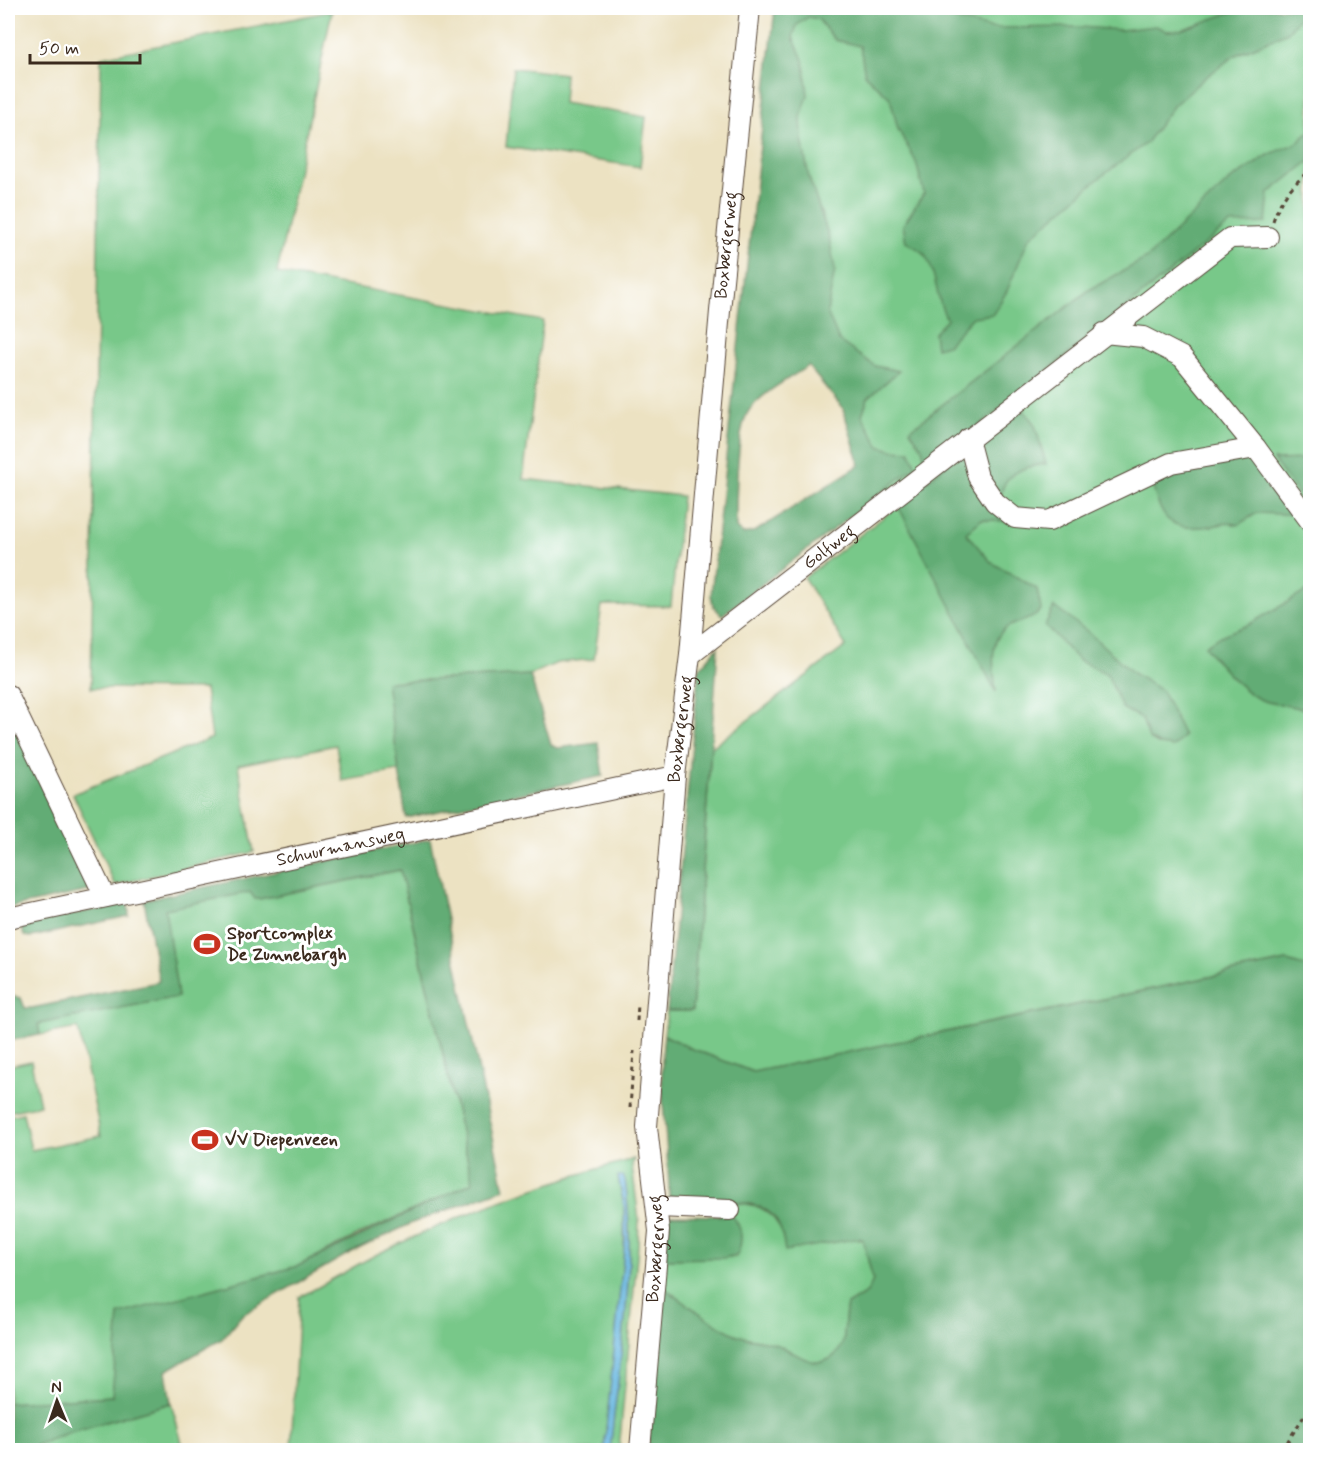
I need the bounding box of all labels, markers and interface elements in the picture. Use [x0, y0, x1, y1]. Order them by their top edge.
scale bar [30, 27, 140, 65]
text: 50 m [39, 37, 79, 61]
street label: Boxbergerweg [709, 190, 746, 300]
street label: Golfweg [798, 520, 862, 575]
street label: Boxbergerweg [663, 674, 701, 784]
street label: Schuurmansweg [274, 822, 407, 873]
place label: Sportcomplex De Zunnebargh [227, 922, 347, 967]
sports icon: Sportcomplex De Zunnebargh [192, 929, 222, 959]
sports icon: VV Diepenveen [190, 1125, 220, 1155]
place label: VV Diepenveen [225, 1128, 338, 1152]
street label: Boxbergerweg [641, 1193, 672, 1304]
north arrow [27, 1371, 87, 1431]
text: N [51, 1377, 62, 1398]

